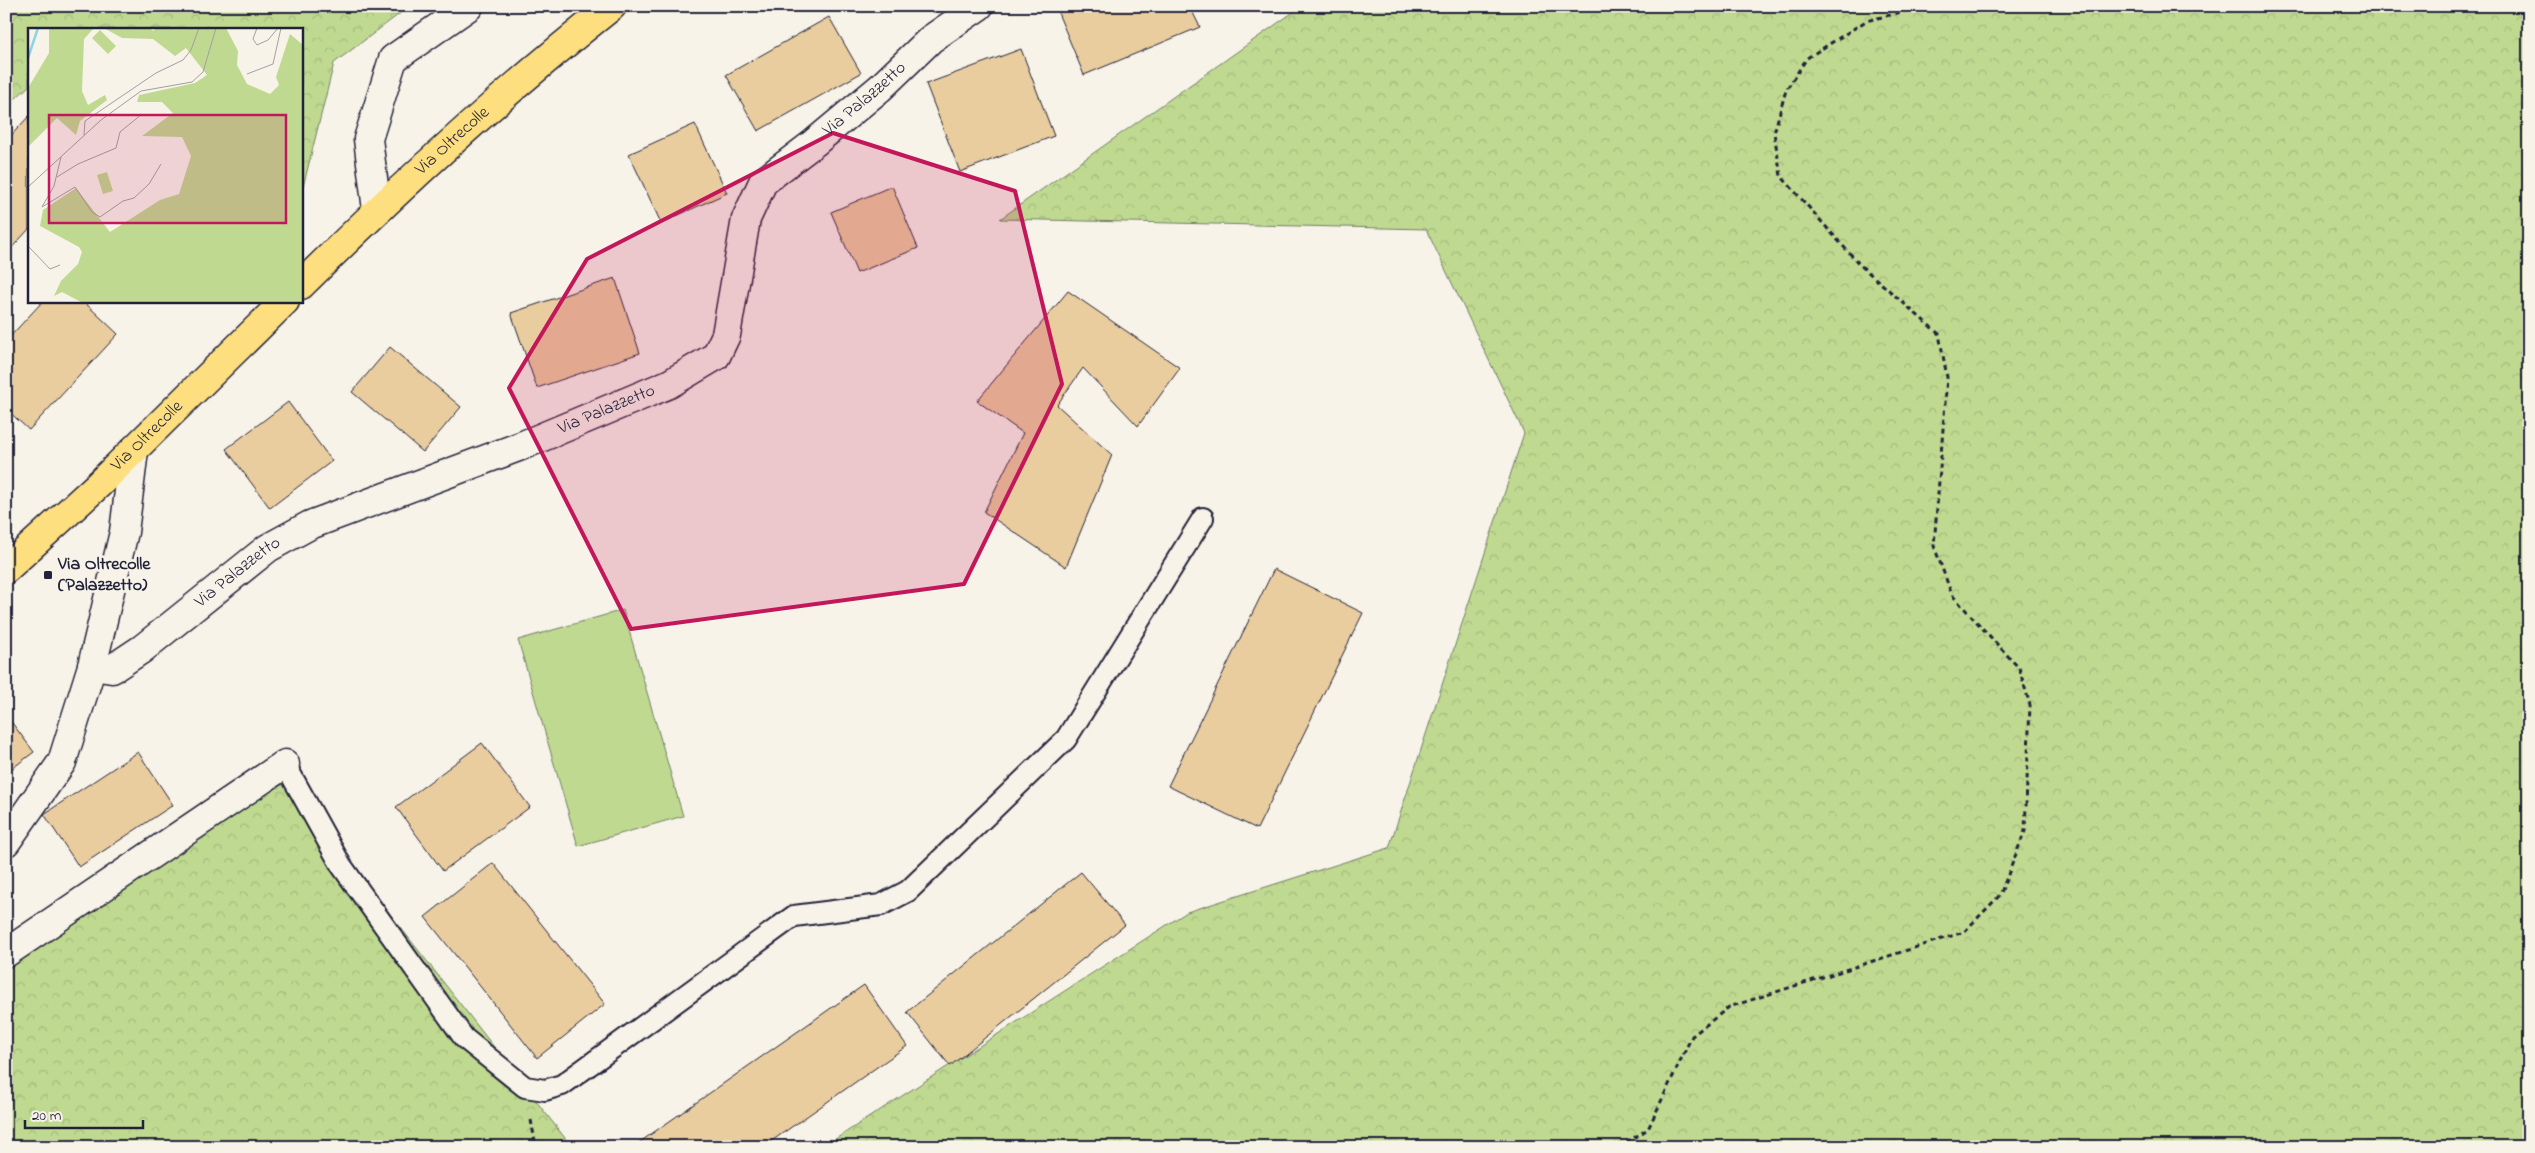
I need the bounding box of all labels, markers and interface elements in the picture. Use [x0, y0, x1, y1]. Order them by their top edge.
inset map [28, 28, 302, 302]
street label: Via Palazzetto [817, 56, 913, 144]
street label: Via Oltrecolle [409, 100, 496, 183]
street label: Via Palazzetto [553, 378, 660, 442]
street label: Via Oltrecolle [105, 394, 190, 479]
street label: Via Palazzetto [189, 530, 286, 615]
place label: Via Oltrecolle (Palazzetto) [57, 552, 151, 599]
marker: Via Oltrecolle (Palazzetto) [42, 569, 54, 581]
scale bar [25, 1098, 142, 1130]
text: 20 m [32, 1105, 62, 1127]

